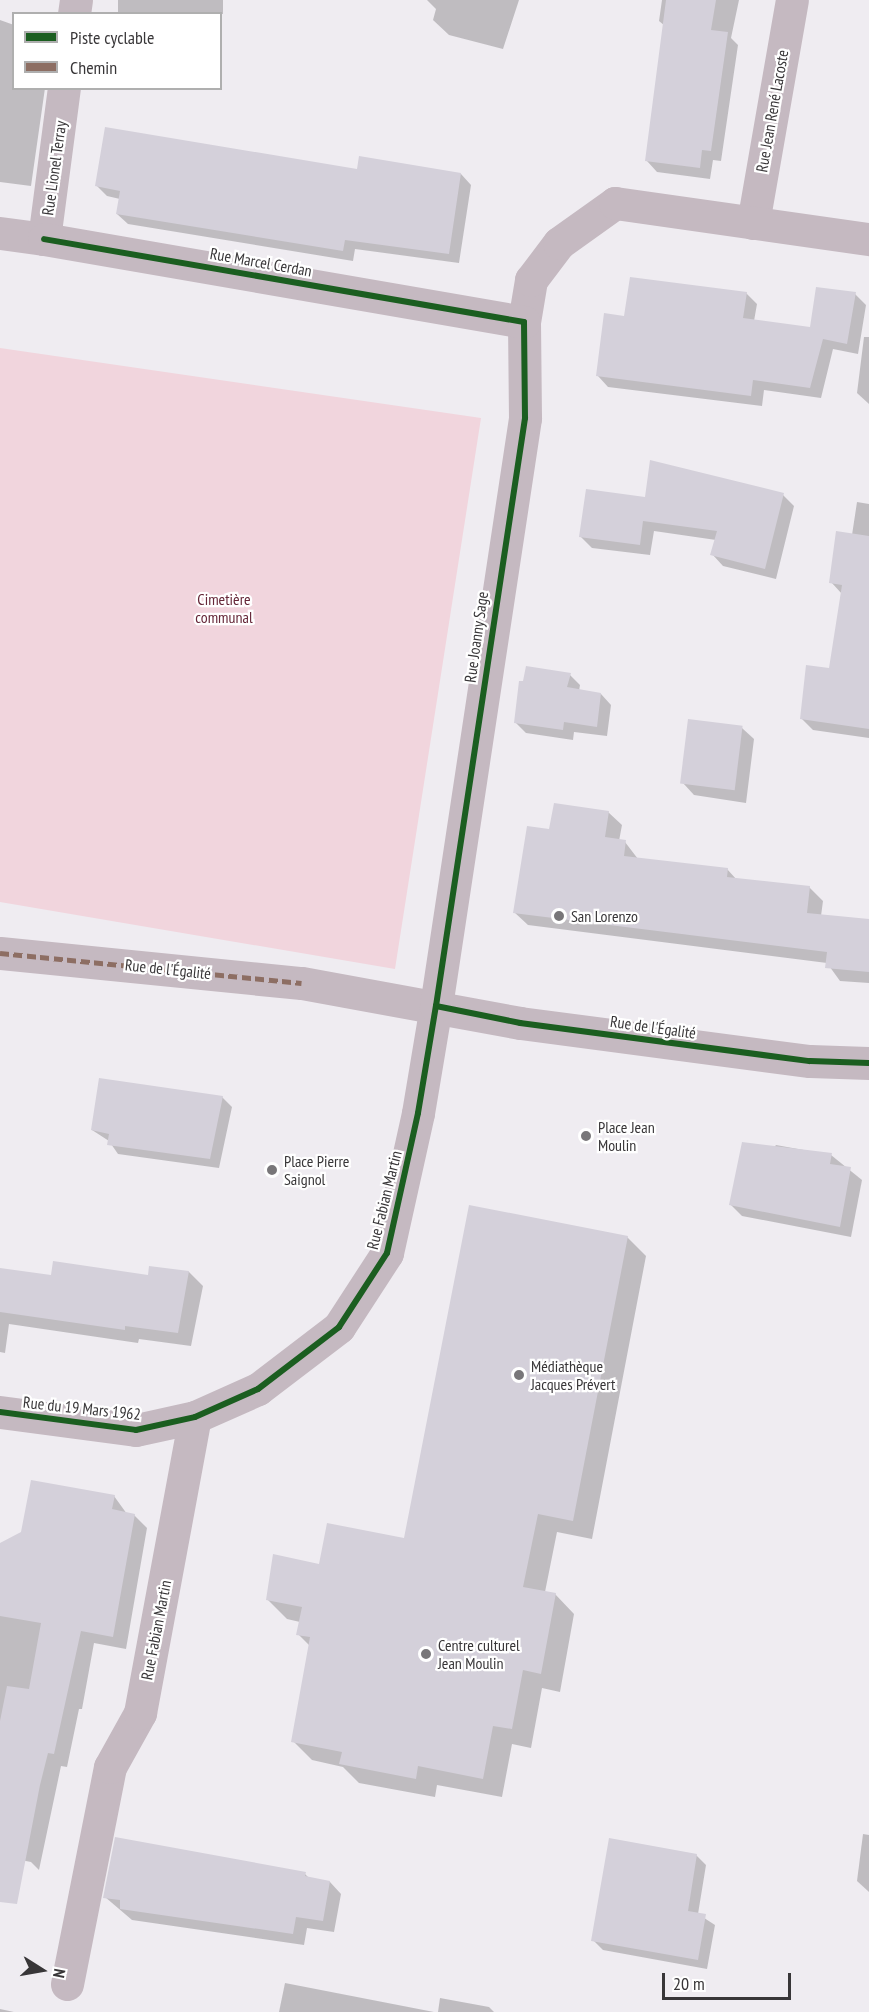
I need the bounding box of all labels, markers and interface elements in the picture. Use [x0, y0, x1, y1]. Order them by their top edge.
legend [12, 12, 222, 90]
text: Piste cyclable [70, 26, 154, 49]
street label: Rue Jean René Lacoste [752, 48, 792, 174]
text: Chemin [70, 56, 117, 79]
street label: Rue Lionel Terray [38, 119, 70, 217]
street label: Rue Marcel Cerdan [209, 244, 313, 280]
park label: Cimetière communal [195, 589, 253, 627]
street label: Rue Joanny Sage [460, 590, 492, 684]
place label: San Lorenzo [571, 906, 638, 926]
marker: San Lorenzo [552, 909, 566, 923]
street label: Rue de l'Égalité [124, 955, 212, 983]
street label: Rue de l'Égalité [609, 1011, 697, 1043]
place label: Place Jean Moulin [598, 1117, 655, 1155]
marker: Place Jean Moulin [579, 1129, 593, 1143]
street label: Rue Fabian Martin [362, 1149, 406, 1251]
place label: Place Pierre Saignol [284, 1151, 349, 1189]
marker: Place Pierre Saignol [265, 1163, 279, 1177]
place label: Médiathèque Jacques Prévert [531, 1356, 615, 1394]
marker: Médiathèque Jacques Prévert [512, 1368, 526, 1382]
street label: Rue du 19 Mars 1962 [22, 1392, 142, 1424]
street label: Rue Fabian Martin [137, 1579, 175, 1681]
place label: Centre culturel Jean Moulin [438, 1635, 520, 1673]
marker: Centre culturel Jean Moulin [419, 1647, 433, 1661]
north arrow [12, 1940, 72, 2000]
scale bar [665, 1961, 794, 1999]
text: N [49, 1967, 70, 1980]
text: 20 m [673, 1972, 705, 1995]

